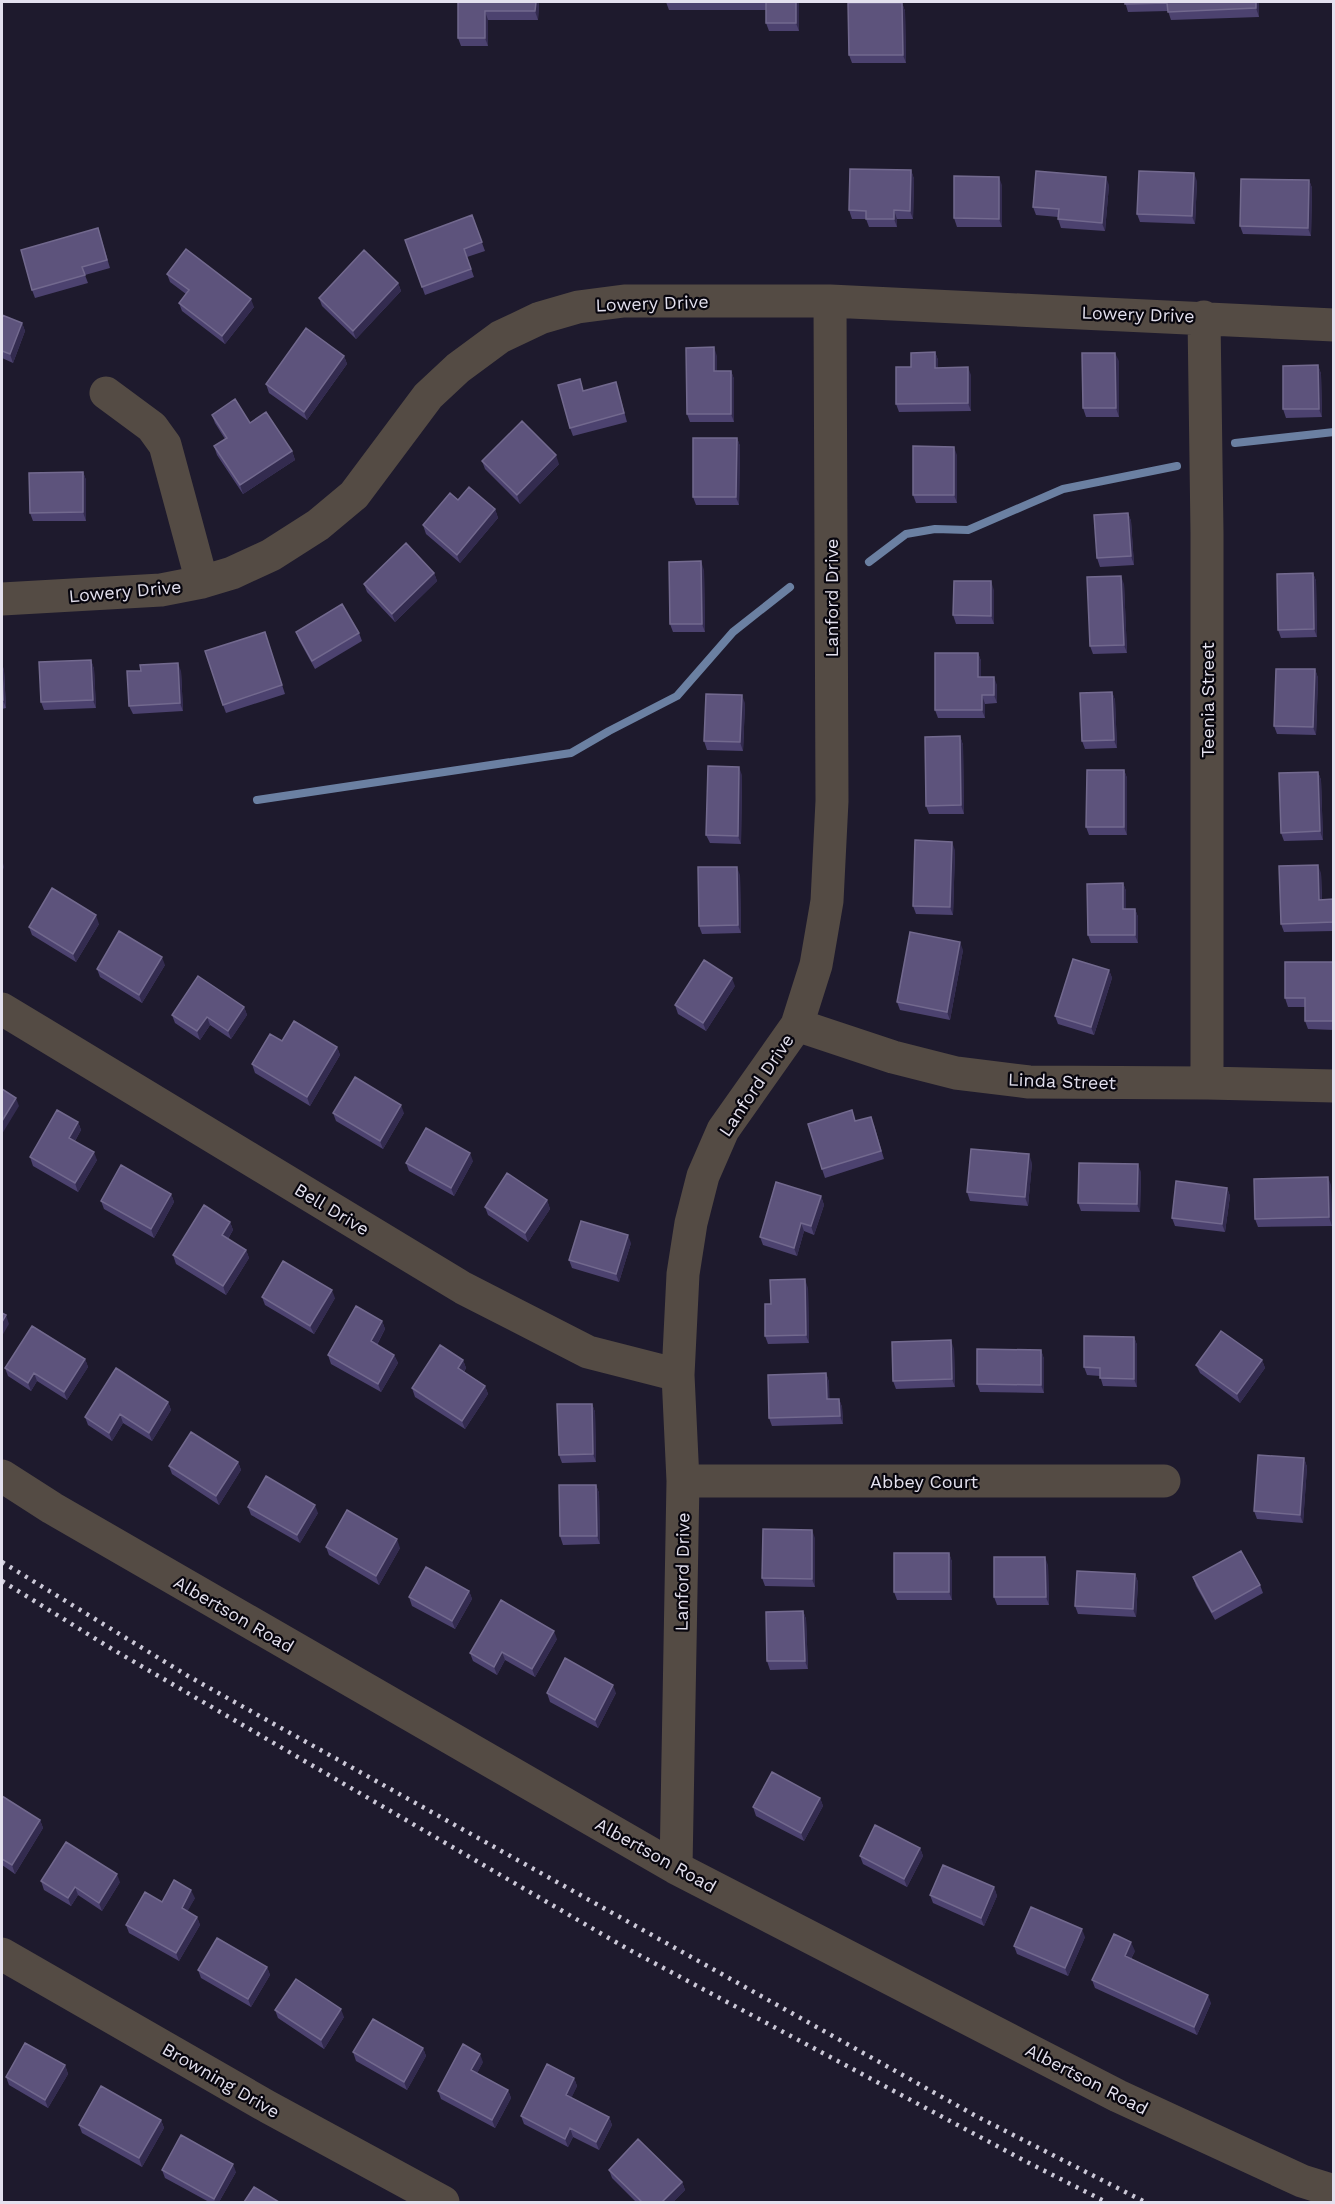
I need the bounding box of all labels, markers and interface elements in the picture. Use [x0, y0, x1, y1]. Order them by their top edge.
street label: Lowery Drive [595, 291, 709, 315]
street label: Lowery Drive [1081, 302, 1195, 326]
street label: Lanford Drive [821, 539, 842, 657]
street label: Lowery Drive [68, 576, 182, 606]
street label: Teenia Street [1197, 642, 1218, 758]
street label: Lanford Drive [714, 1030, 798, 1140]
street label: Linda Street [1008, 1069, 1117, 1093]
street label: Bell Drive [291, 1179, 373, 1239]
street label: Abbey Court [870, 1471, 978, 1492]
street label: Lanford Drive [670, 1512, 694, 1632]
street label: Albertson Road [170, 1571, 298, 1657]
street label: Albertson Road [592, 1813, 720, 1897]
street label: Browning Drive [159, 2038, 283, 2122]
street label: Albertson Road [1022, 2039, 1152, 2119]

